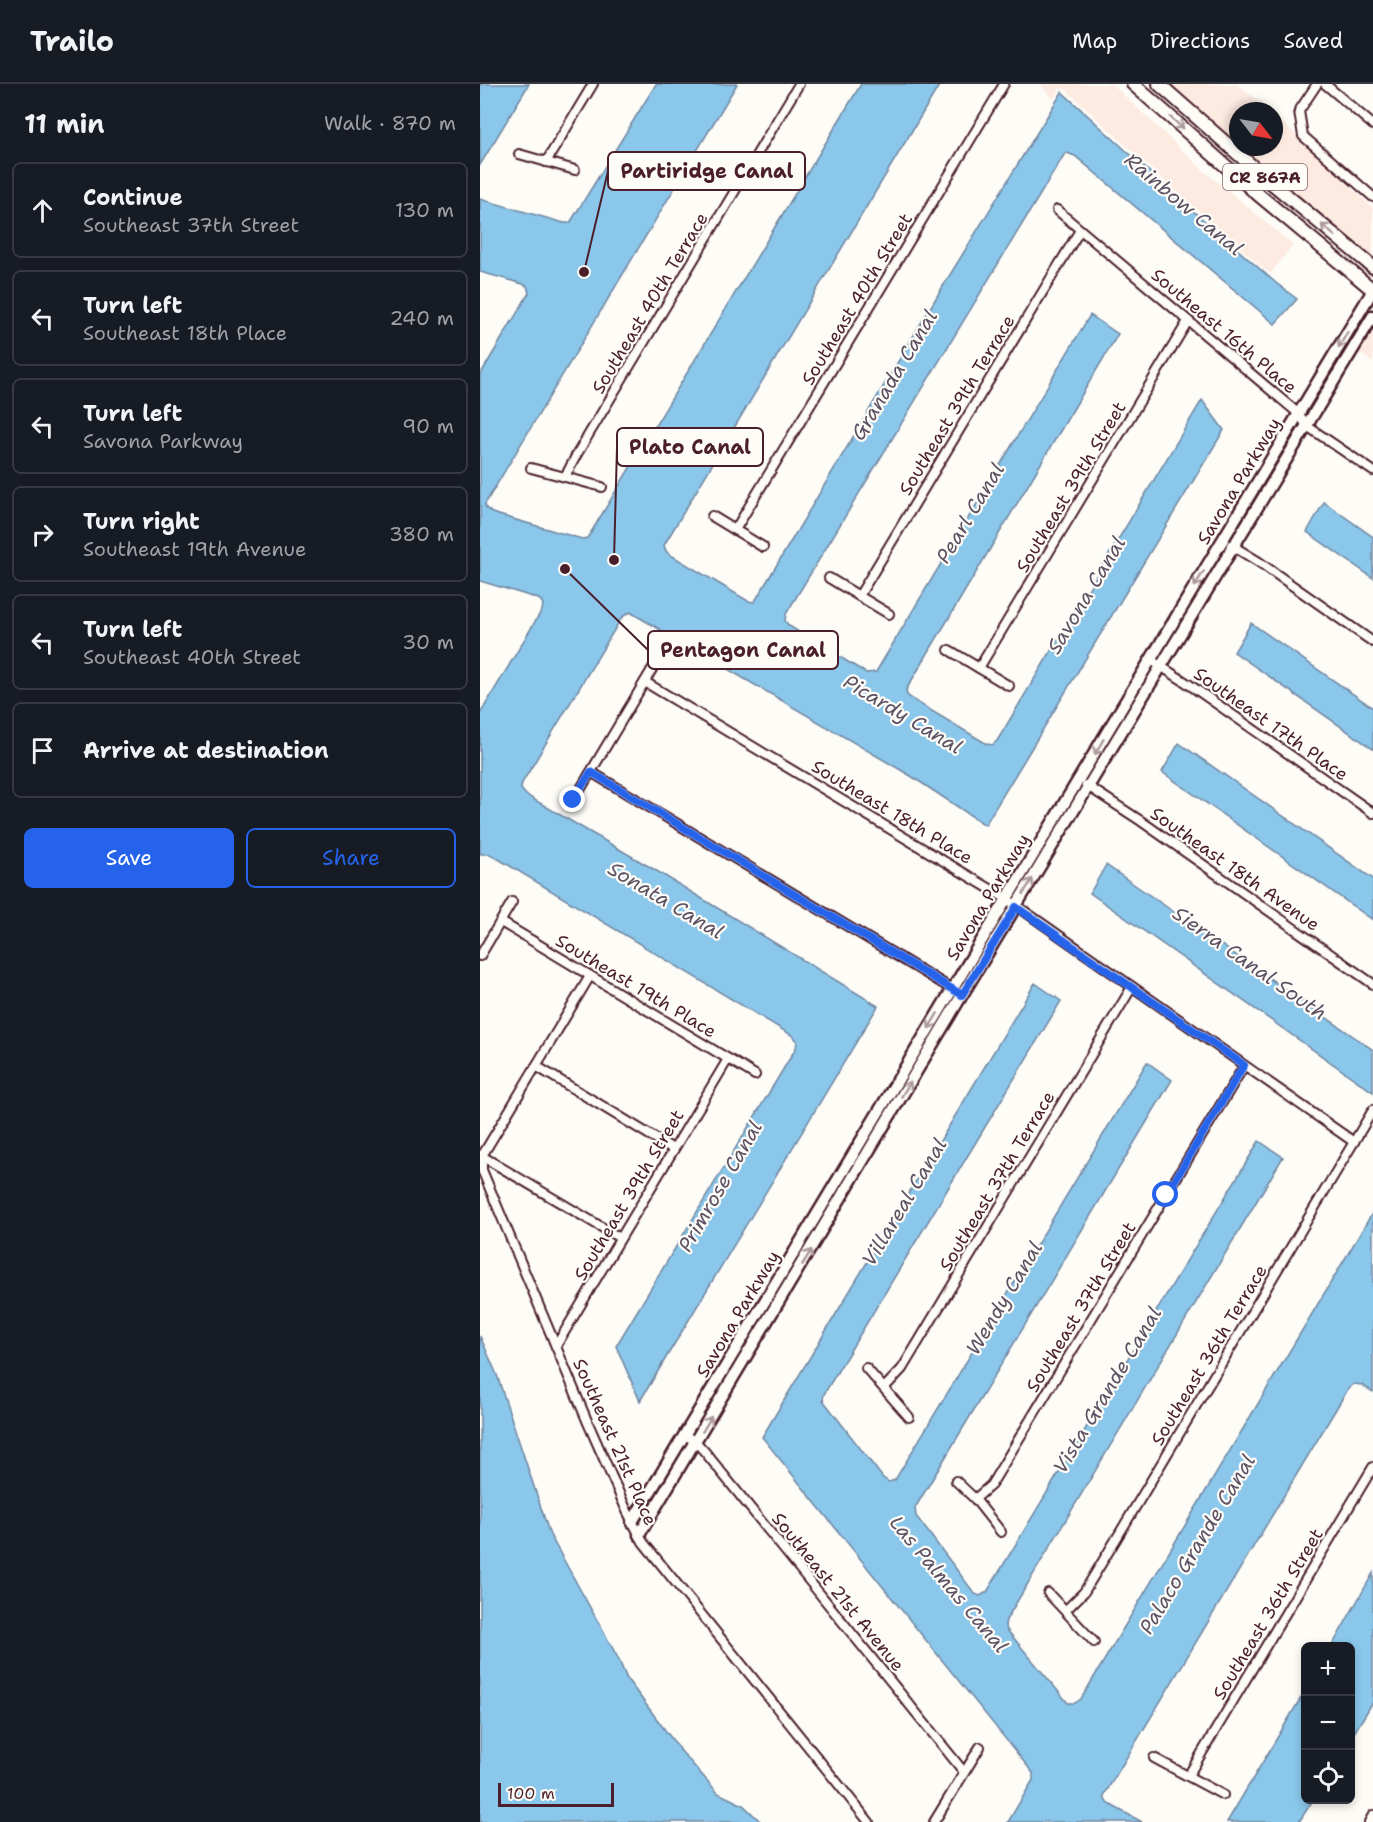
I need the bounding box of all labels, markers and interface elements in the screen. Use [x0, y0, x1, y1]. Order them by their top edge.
text: Trailo [30, 22, 114, 60]
text: Map [1072, 27, 1117, 55]
text: Directions [1150, 27, 1250, 55]
text: Saved [1283, 27, 1343, 55]
north arrow [1229, 102, 1283, 156]
text: 11 min [24, 106, 105, 141]
text: Walk · 870 m [324, 110, 456, 136]
one-way arrow [1169, 116, 1184, 130]
water label: Rainbow Canal [1119, 147, 1249, 261]
callout: Partiridge Canal [608, 152, 805, 190]
text: Partiridge Canal [621, 158, 794, 184]
road number: CR 867A [1223, 164, 1307, 190]
text: Continue [83, 183, 183, 212]
icon: ahead [26, 194, 59, 227]
text: 130 m [395, 197, 454, 223]
street label: Southeast 40th Terrace [586, 208, 714, 398]
street label: Southeast 40th Street [796, 209, 918, 389]
text: Southeast 37th Street [83, 212, 299, 238]
one-way arrow [1321, 223, 1336, 237]
street label: Southeast 16th Place [1146, 263, 1302, 399]
text: Turn left [83, 291, 182, 320]
icon: left [26, 302, 59, 335]
text: 240 m [389, 305, 454, 331]
water label: Granada Canal [845, 305, 943, 445]
street label: Southeast 39th Terrace [894, 310, 1020, 500]
text: Southeast 18th Place [83, 320, 287, 346]
one-way arrow [1336, 331, 1348, 348]
street label: Southeast 39th Street [1010, 397, 1132, 577]
text: Turn left [83, 399, 182, 428]
icon: left [26, 410, 59, 443]
text: 90 m [402, 413, 454, 439]
street label: Savona Parkway [1192, 413, 1286, 549]
text: Savona Parkway [83, 428, 243, 454]
callout: Plato Canal [617, 428, 763, 466]
text: Plato Canal [629, 434, 751, 460]
water label: Pearl Canal [930, 458, 1010, 568]
text: Turn right [83, 507, 200, 536]
icon: right [26, 518, 59, 551]
text: 380 m [389, 521, 454, 547]
water label: Savona Canal [1041, 532, 1131, 658]
text: Southeast 19th Avenue [83, 536, 306, 562]
one-way arrow [1193, 570, 1205, 587]
text: Turn left [83, 615, 182, 644]
icon: left [26, 626, 59, 659]
text: 30 m [402, 629, 454, 655]
callout: Pentagon Canal [648, 631, 838, 669]
text: Pentagon Canal [660, 637, 826, 663]
text: Southeast 40th Street [83, 644, 301, 670]
street label: Southeast 17th Place [1189, 662, 1353, 786]
water label: Picardy Canal [839, 668, 967, 760]
icon: arrive [26, 734, 59, 767]
text: Arrive at destination [83, 736, 329, 765]
one-way arrow [1092, 738, 1104, 755]
street label: Southeast 18th Place [807, 754, 977, 870]
route end [559, 786, 585, 812]
street label: Southeast 18th Avenue [1146, 801, 1324, 937]
button: Save [24, 828, 234, 888]
button: Share [246, 828, 456, 888]
street label: Savona Parkway [941, 829, 1035, 965]
water label: Sonata Canal [603, 855, 729, 945]
one-way arrow [1023, 878, 1035, 895]
water label: Sierra Canal South [1168, 900, 1332, 1026]
street label: Southeast 19th Place [551, 928, 721, 1044]
one-way arrow [927, 1012, 939, 1029]
one-way arrow [901, 1081, 913, 1098]
street label: Southeast 37th Terrace [934, 1087, 1060, 1275]
street label: Southeast 39th Street [568, 1105, 690, 1285]
water label: Primrose Canal [672, 1116, 768, 1256]
water label: Villareal Canal [856, 1133, 952, 1271]
route start [1152, 1181, 1178, 1207]
street label: Southeast 37th Street [1021, 1217, 1141, 1397]
water label: Wendy Canal [960, 1236, 1048, 1360]
street label: Savona Parkway [691, 1246, 785, 1382]
one-way arrow [801, 1249, 813, 1266]
street label: Southeast 36th Terrace [1145, 1260, 1273, 1450]
water label: Vista Grande Canal [1047, 1302, 1167, 1478]
street label: Southeast 21st Place [567, 1355, 663, 1529]
one-way arrow [701, 1416, 713, 1433]
water label: Palaco Grande Canal [1133, 1449, 1261, 1639]
street label: Southeast 21st Avenue [766, 1508, 910, 1676]
water label: Las Palmas Canal [884, 1510, 1014, 1658]
street label: Southeast 36th Street [1207, 1524, 1329, 1704]
map controls [1301, 1642, 1355, 1804]
button: + [1301, 1642, 1355, 1696]
button: − [1301, 1696, 1355, 1750]
button: locate [1301, 1750, 1355, 1804]
scale bar [498, 1780, 614, 1808]
text: 100 m [507, 1783, 555, 1804]

